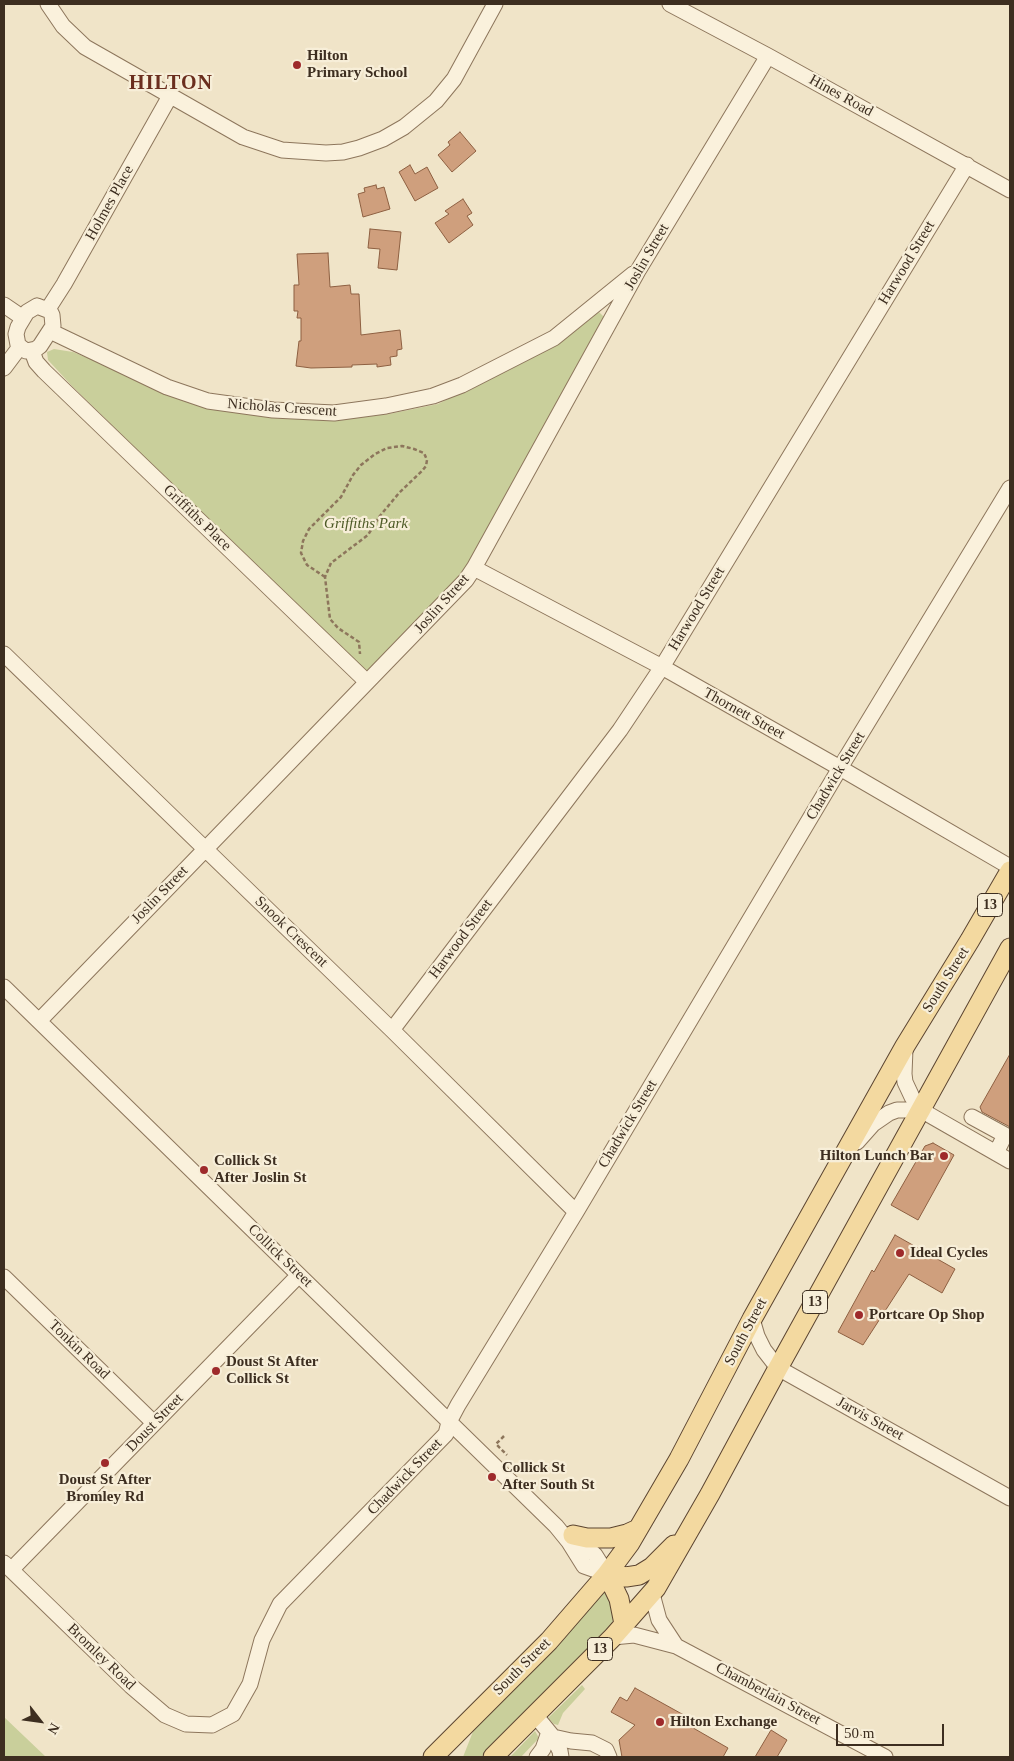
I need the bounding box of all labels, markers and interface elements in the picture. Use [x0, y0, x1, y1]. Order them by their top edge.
place label: Hilton Primary School [307, 47, 407, 82]
marker: Hilton Primary School [291, 59, 303, 71]
street label: Hines Road [806, 71, 876, 121]
district label: HILTON [128, 72, 214, 96]
street label: Holmes Place [82, 162, 138, 244]
street label: Harwood Street [875, 218, 939, 308]
street label: Joslin Street [621, 221, 673, 293]
street label: Nicholas Crescent [227, 395, 337, 421]
street label: Griffiths Place [159, 481, 235, 555]
park label: Griffiths Park [324, 515, 408, 533]
street label: Harwood Street [665, 564, 729, 654]
street label: Joslin Street [411, 571, 473, 637]
street label: Thornett Street [700, 684, 788, 744]
street label: Chadwick Street [803, 729, 869, 823]
street label: Joslin Street [128, 862, 192, 928]
street label: Snook Crescent [251, 893, 331, 971]
road number: 13 [978, 894, 1002, 916]
street label: Harwood Street [425, 896, 497, 982]
street label: South Street [919, 944, 973, 1016]
street label: Chadwick Street [595, 1077, 661, 1171]
place label: Hilton Lunch Bar [820, 1147, 934, 1165]
marker: Hilton Lunch Bar [938, 1150, 950, 1162]
place label: Collick St After Joslin St [214, 1152, 306, 1187]
marker: Collick St After Joslin St [198, 1164, 210, 1176]
street label: Collick Street [244, 1221, 316, 1291]
place label: Ideal Cycles [910, 1244, 988, 1262]
marker: Ideal Cycles [894, 1247, 906, 1259]
road number: 13 [802, 1290, 828, 1314]
street label: South Street [721, 1295, 771, 1369]
place label: Portcare Op Shop [869, 1306, 985, 1324]
marker: Portcare Op Shop [853, 1309, 865, 1321]
street label: Tonkin Road [45, 1317, 113, 1383]
place label: Doust St After Collick St [226, 1353, 318, 1388]
marker: Doust St After Collick St [210, 1365, 222, 1377]
street label: Doust Street [123, 1390, 187, 1456]
street label: Jarvis Street [833, 1393, 907, 1445]
street label: Chadwick Street [364, 1435, 446, 1519]
marker: Doust St After Bromley Rd [99, 1457, 111, 1469]
place label: Collick St After South St [502, 1459, 594, 1494]
place label: Doust St After Bromley Rd [59, 1471, 151, 1506]
marker: Collick St After South St [486, 1471, 498, 1483]
street label: Bromley Road [63, 1620, 139, 1694]
street label: South Street [490, 1635, 554, 1699]
road number: 13 [588, 1638, 612, 1660]
street label: Chamberlain Street [712, 1659, 824, 1729]
north arrow [15, 1696, 65, 1746]
place label: Hilton Exchange [670, 1713, 777, 1731]
scale bar [839, 1714, 946, 1746]
marker: Hilton Exchange [654, 1716, 666, 1728]
text: N [44, 1721, 62, 1737]
text: 50 m [844, 1725, 874, 1741]

